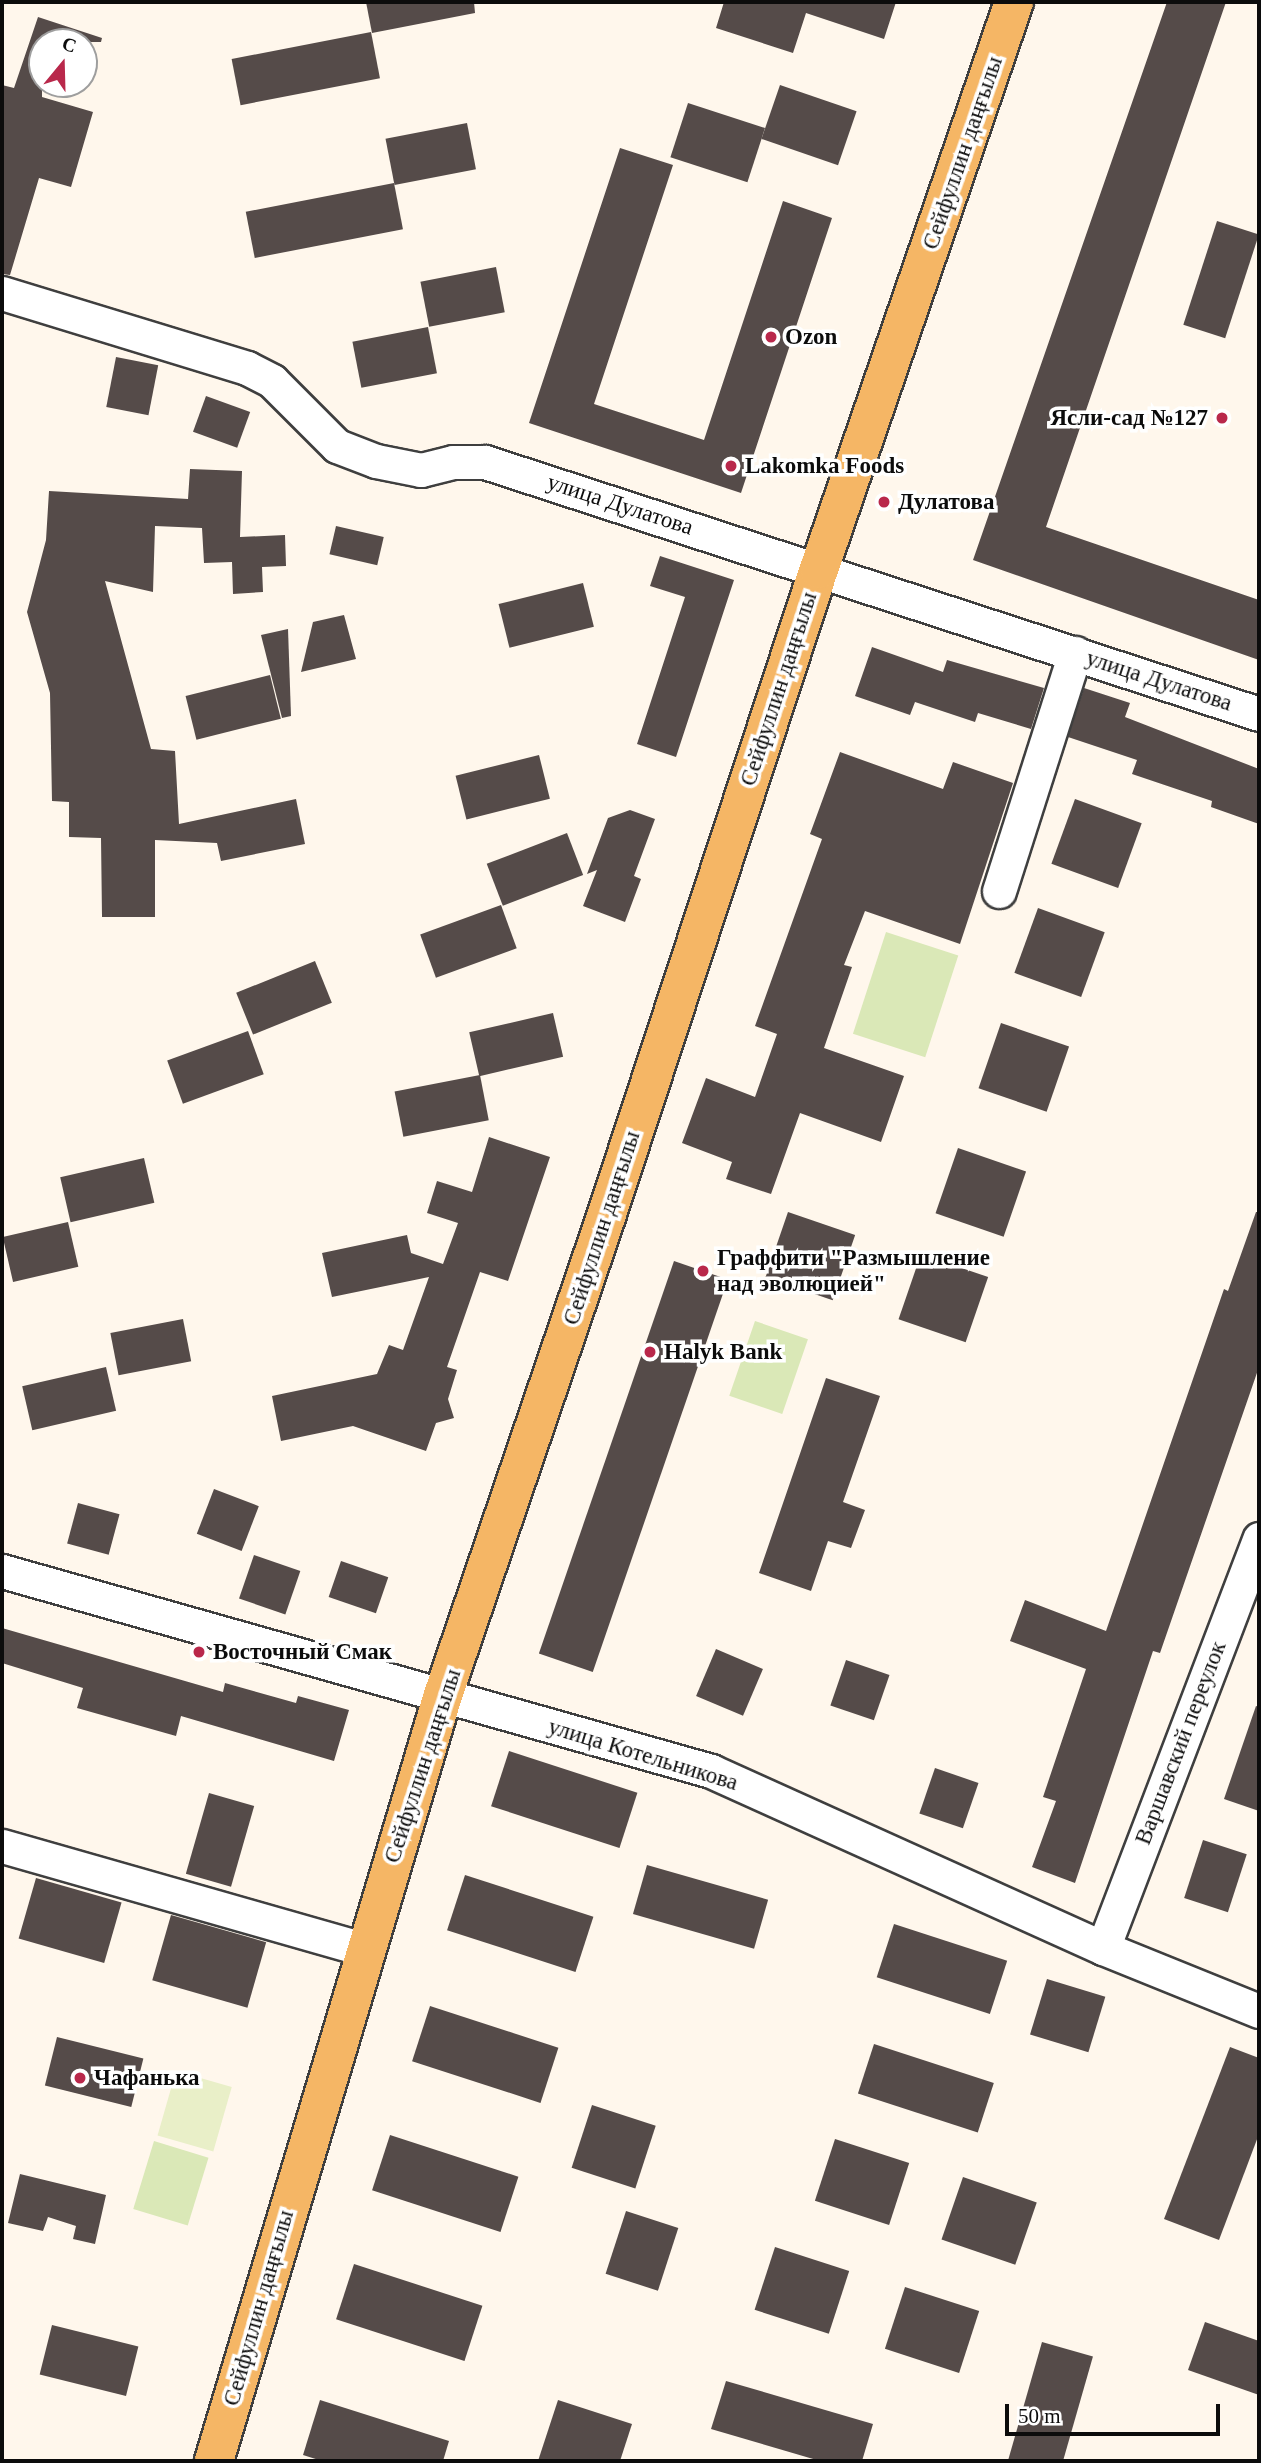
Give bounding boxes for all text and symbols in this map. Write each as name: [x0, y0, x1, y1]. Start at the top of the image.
north arrow: [28, 28, 98, 98]
text: С: [59, 32, 79, 57]
street label: Сейфуллин даңғылы: [917, 53, 1009, 253]
place label: Ozon: [785, 323, 837, 351]
marker: Ozon: [763, 329, 779, 345]
place label: Ясли-сад №127: [1050, 404, 1208, 432]
marker: Ясли-сад №127: [1214, 410, 1230, 426]
place label: Lakomka Foods: [745, 452, 904, 480]
marker: Lakomka Foods: [723, 458, 739, 474]
street label: улица Дулатова: [544, 468, 696, 542]
place label: Дулатова: [898, 488, 994, 516]
marker: Дулатова: [876, 494, 892, 510]
street label: Сейфуллин даңғылы: [735, 589, 823, 789]
street label: улица Дулатова: [1083, 644, 1235, 718]
street label: Сейфуллин даңғылы: [558, 1128, 646, 1328]
place label: Граффити "Размышление над эволюцией": [717, 1244, 990, 1298]
marker: Граффити "Размышление над эволюцией": [695, 1263, 711, 1279]
place label: Halyk Bank: [664, 1338, 782, 1366]
marker: Halyk Bank: [642, 1344, 658, 1360]
street label: Варшавский переулок: [1129, 1637, 1233, 1849]
place label: Восточный Смак: [213, 1638, 392, 1666]
marker: Восточный Смак: [191, 1644, 207, 1660]
street label: Сейфуллин даңғылы: [379, 1666, 467, 1866]
street label: улица Котельникова: [545, 1713, 741, 1797]
place label: Чафанька: [94, 2064, 200, 2092]
marker: Чафанька: [72, 2070, 88, 2086]
street label: Сейфуллин даңғылы: [218, 2207, 300, 2409]
scale bar: [1009, 2390, 1224, 2434]
text: 50 m: [1018, 2404, 1061, 2428]

